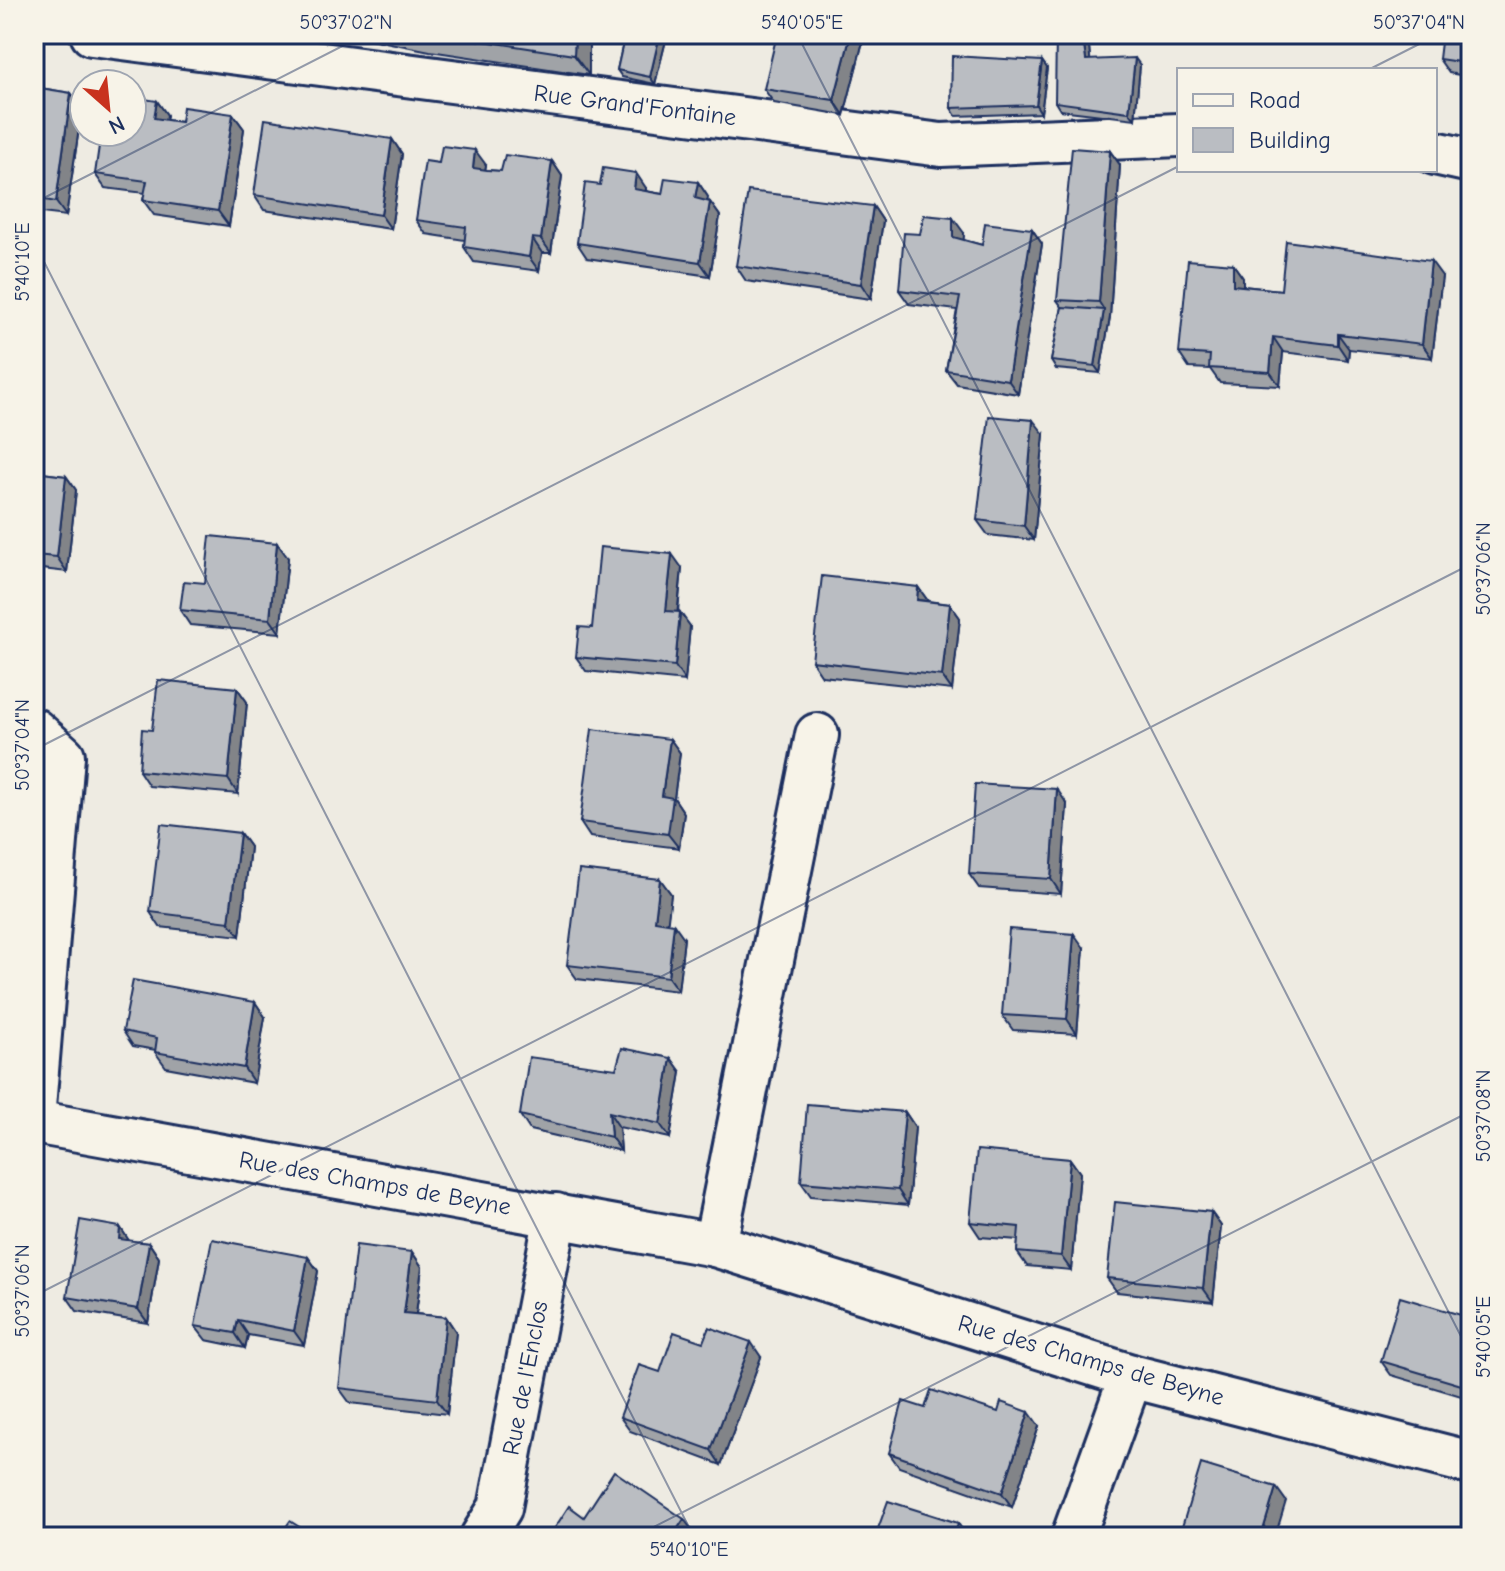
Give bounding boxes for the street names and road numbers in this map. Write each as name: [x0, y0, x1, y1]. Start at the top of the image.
street label: Rue Grand'Fontaine: [532, 79, 738, 131]
street label: Rue des Champs de Beyne: [237, 1145, 513, 1221]
street label: Rue de l'Enclos: [496, 1299, 554, 1457]
street label: Rue des Champs de Beyne: [955, 1309, 1227, 1411]

